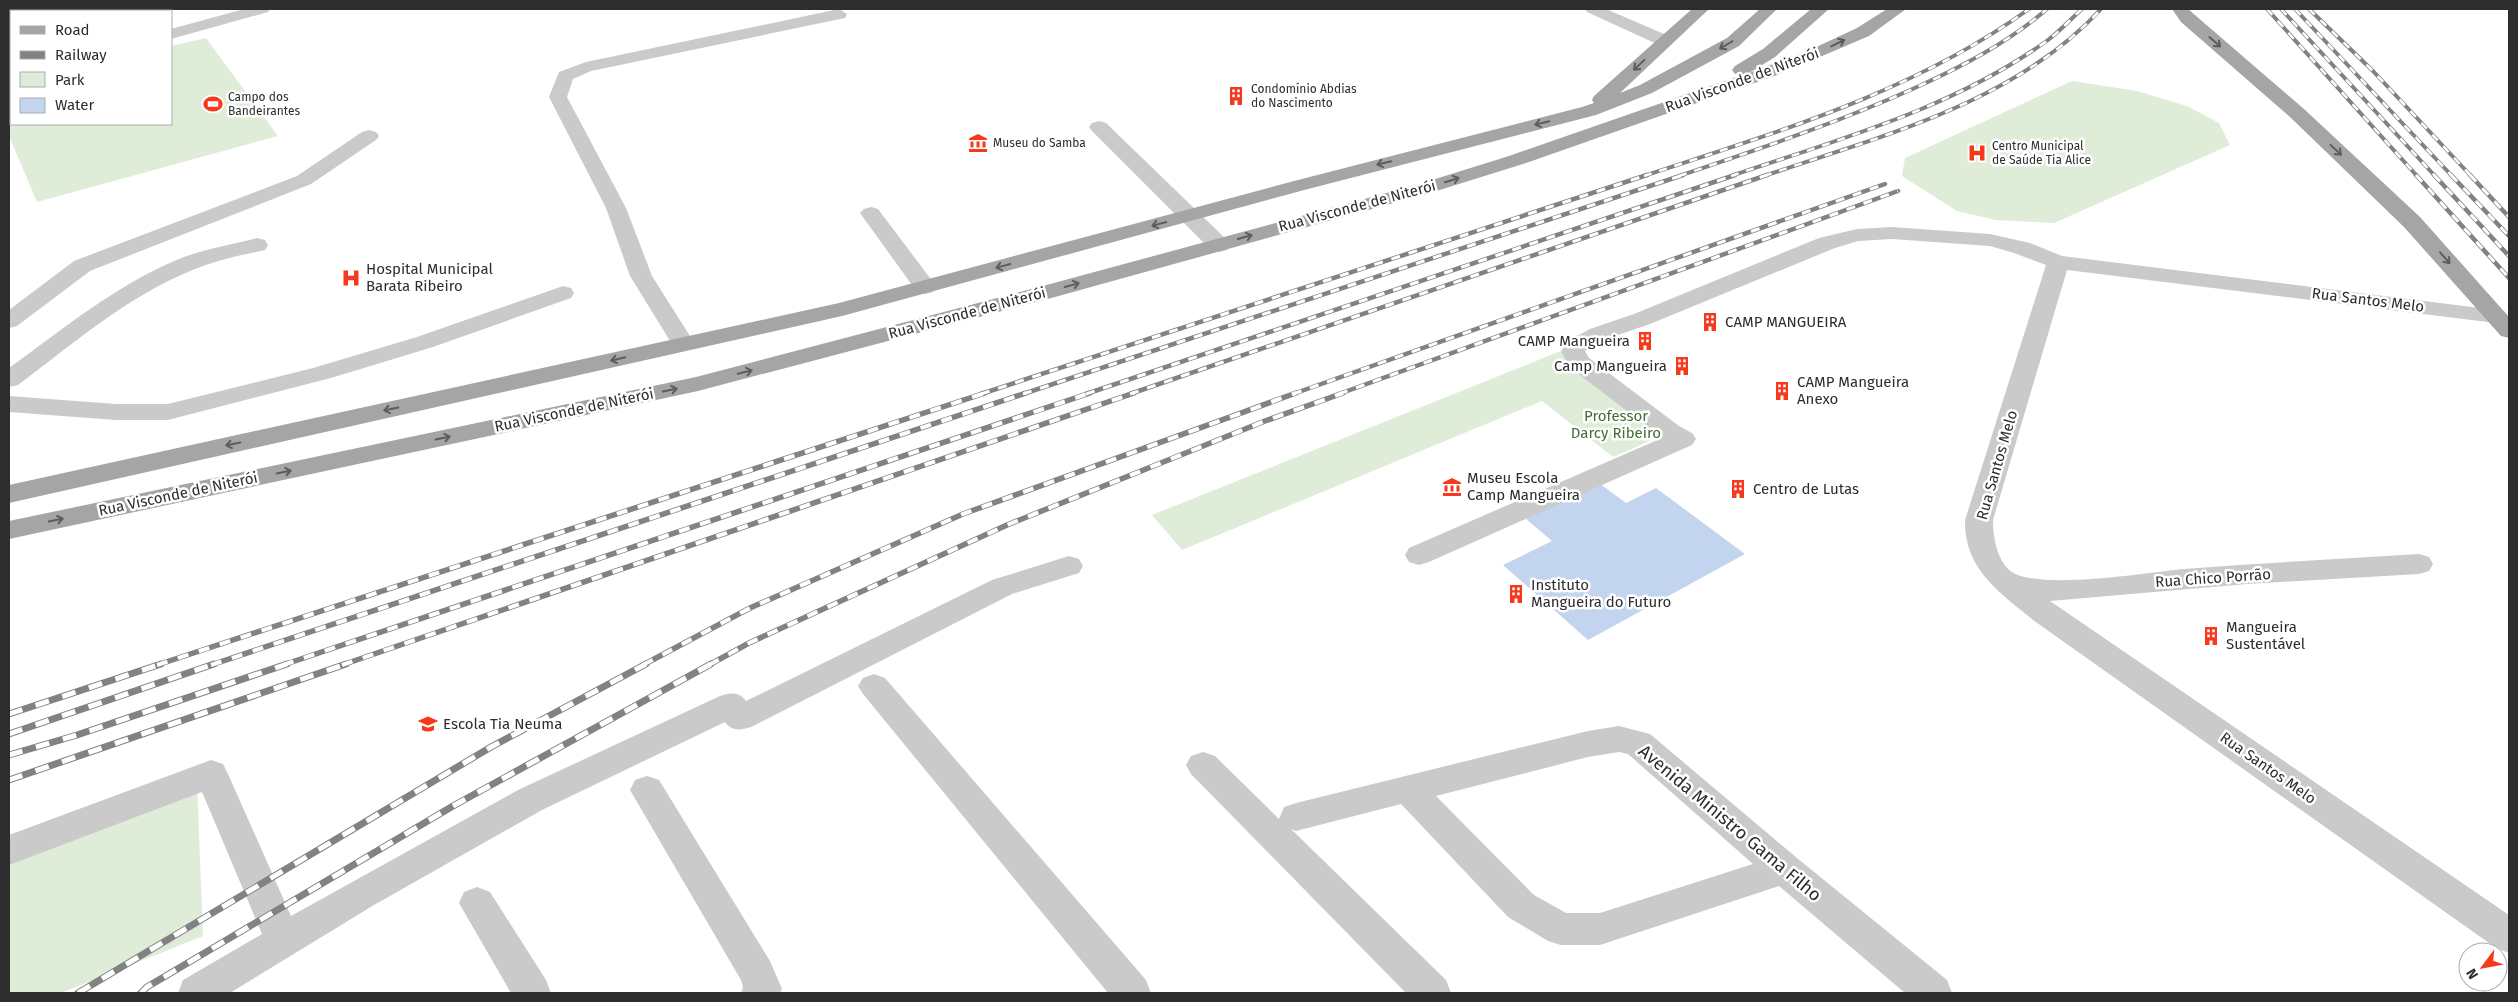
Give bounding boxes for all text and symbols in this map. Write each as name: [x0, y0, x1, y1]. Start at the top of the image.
legend: [10, 10, 172, 125]
text: Road: [55, 21, 90, 39]
one-way arrow: [2208, 37, 2221, 48]
one-way arrow: [1831, 38, 1846, 48]
one-way arrow: [1720, 41, 1734, 51]
street label: Rua Visconde de Niterói: [1663, 44, 1821, 116]
text: Railway: [55, 46, 107, 64]
one-way arrow: [1632, 59, 1645, 71]
text: Park: [55, 71, 85, 89]
place label: Condomínio Abdias do Nascimento: [1251, 82, 1357, 110]
building icon: Condomínio Abdias do Nascimento: [1225, 85, 1247, 107]
place label: Campo dos Bandeirantes: [228, 90, 300, 118]
sports icon: Campo dos Bandeirantes: [202, 93, 224, 115]
text: Water: [55, 96, 94, 114]
one-way arrow: [1534, 119, 1550, 128]
museum icon: Museu do Samba: [967, 132, 989, 154]
place label: Museu do Samba: [993, 136, 1086, 150]
place label: Centro Municipal de Saúde Tia Alice: [1992, 139, 2091, 167]
hospital icon: Centro Municipal de Saúde Tia Alice: [1966, 142, 1988, 164]
one-way arrow: [2330, 144, 2343, 156]
one-way arrow: [1377, 159, 1393, 169]
one-way arrow: [1444, 174, 1460, 184]
street label: Rua Visconde de Niterói: [1276, 176, 1438, 236]
one-way arrow: [1152, 219, 1168, 229]
one-way arrow: [1237, 232, 1253, 242]
one-way arrow: [2439, 252, 2450, 265]
place label: Hospital Municipal Barata Ribeiro: [366, 260, 493, 295]
one-way arrow: [995, 261, 1011, 271]
hospital icon: Hospital Municipal Barata Ribeiro: [340, 267, 362, 289]
one-way arrow: [1063, 280, 1079, 290]
street label: Rua Visconde de Niterói: [886, 283, 1048, 343]
street label: Rua Santos Melo: [2311, 284, 2425, 316]
building icon: CAMP MANGUEIRA: [1699, 311, 1721, 333]
place label: CAMP MANGUEIRA: [1725, 313, 1847, 331]
building icon: CAMP Mangueira: [1634, 330, 1656, 352]
place label: CAMP Mangueira: [1518, 332, 1630, 350]
one-way arrow: [611, 355, 627, 364]
building icon: Camp Mangueira: [1671, 355, 1693, 377]
place label: Camp Mangueira: [1554, 357, 1667, 375]
one-way arrow: [737, 367, 753, 376]
place label: CAMP Mangueira Anexo: [1797, 373, 1909, 408]
building icon: CAMP Mangueira Anexo: [1771, 380, 1793, 402]
street label: Rua Visconde de Niterói: [493, 384, 655, 436]
one-way arrow: [662, 385, 678, 394]
one-way arrow: [384, 405, 400, 414]
park label: Professor Darcy Ribeiro: [1571, 407, 1661, 442]
street label: Rua Santos Melo: [1973, 408, 2021, 522]
one-way arrow: [434, 433, 450, 442]
one-way arrow: [225, 440, 241, 449]
one-way arrow: [275, 467, 291, 476]
street label: Rua Visconde de Niterói: [97, 468, 259, 520]
place label: Museu Escola Camp Mangueira: [1467, 469, 1580, 504]
museum icon: Museu Escola Camp Mangueira: [1441, 476, 1463, 498]
building icon: Centro de Lutas: [1727, 478, 1749, 500]
place label: Centro de Lutas: [1753, 480, 1859, 498]
one-way arrow: [48, 515, 64, 524]
street label: Rua Chico Porrão: [2155, 565, 2271, 591]
place label: Instituto Mangueira do Futuro: [1531, 576, 1671, 611]
building icon: Instituto Mangueira do Futuro: [1505, 583, 1527, 605]
place label: Mangueira Sustentável: [2226, 618, 2306, 653]
building icon: Mangueira Sustentável: [2200, 625, 2222, 647]
school or university icon: Escola Tia Neuma: [417, 713, 439, 735]
place label: Escola Tia Neuma: [443, 715, 562, 733]
street label: Rua Santos Melo: [2217, 728, 2319, 808]
street label: Avenida Ministro Gama Filho: [1634, 740, 1826, 906]
north arrow: [2458, 942, 2508, 992]
text: N: [2463, 965, 2482, 982]

